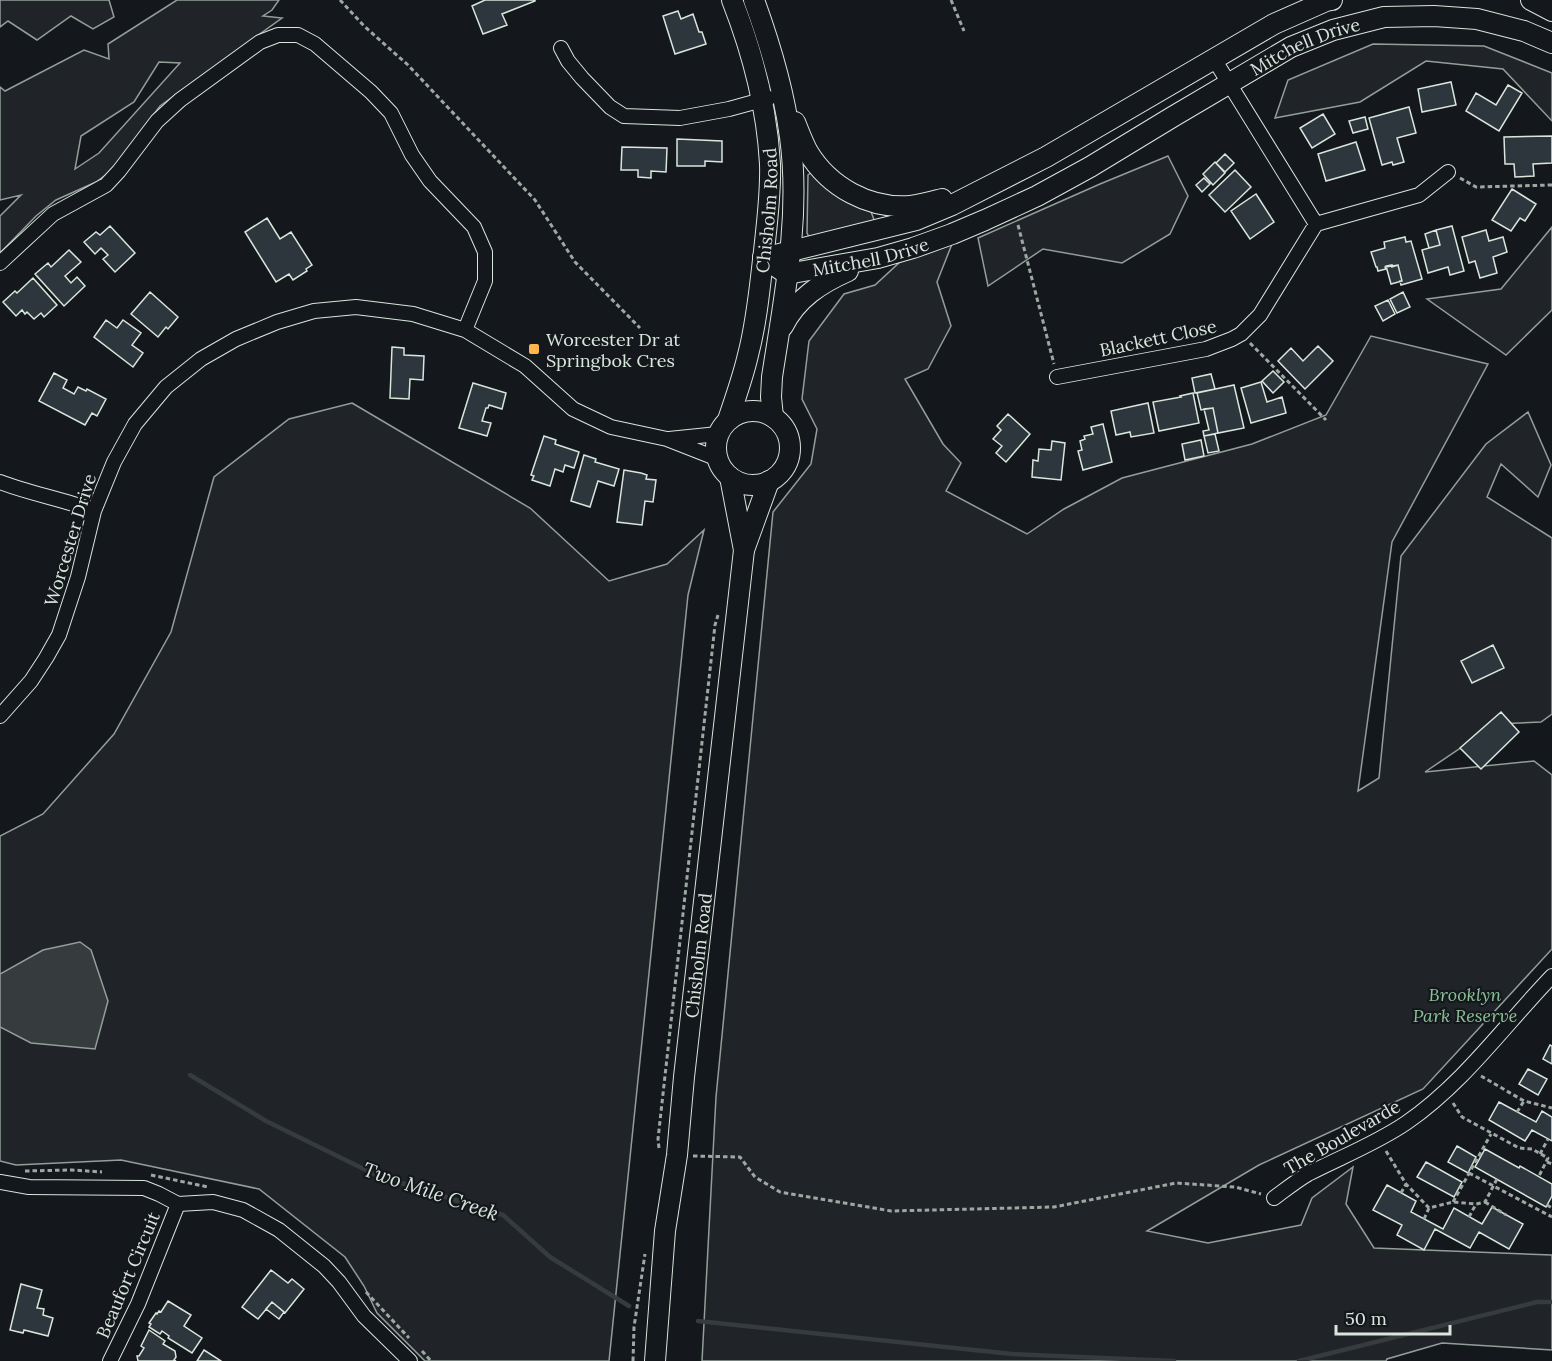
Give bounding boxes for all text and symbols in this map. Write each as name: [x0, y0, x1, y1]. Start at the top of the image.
street label: Mitchell Drive: [1246, 12, 1362, 80]
street label: Chisholm Road: [750, 147, 782, 274]
street label: Mitchell Drive: [810, 232, 932, 281]
street label: Blackett Close: [1097, 314, 1219, 362]
place label: Worcester Dr at Springbok Cres: [546, 328, 680, 372]
marker: Worcester Dr at Springbok Cres: [527, 342, 541, 356]
street label: Worcester Drive: [39, 471, 101, 609]
street label: Chisholm Road: [679, 891, 716, 1019]
park label: Brooklyn Park Reserve: [1413, 983, 1517, 1027]
street label: The Boulevarde: [1280, 1094, 1404, 1180]
water label: Two Mile Creek: [360, 1156, 502, 1226]
street label: Beaufort Circuit: [91, 1208, 165, 1342]
scale bar: [1336, 1298, 1450, 1336]
text: 50 m: [1345, 1307, 1387, 1330]

